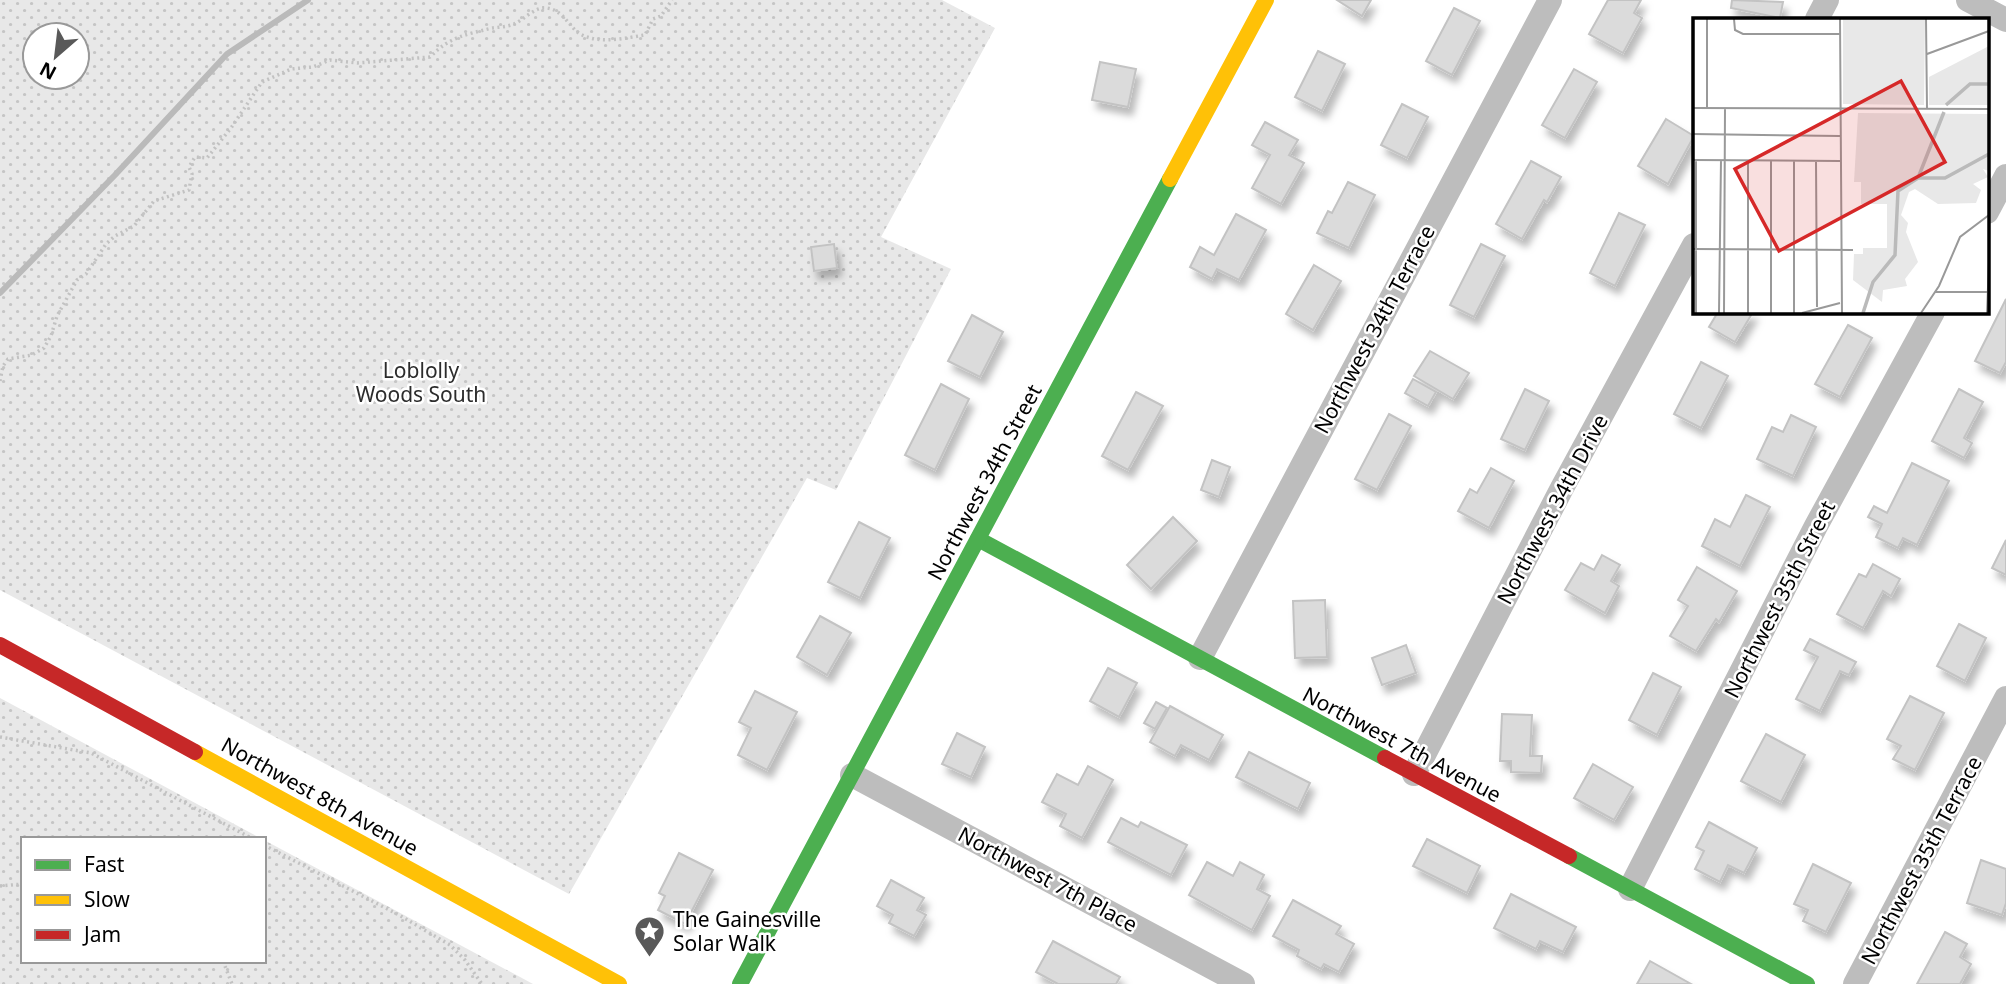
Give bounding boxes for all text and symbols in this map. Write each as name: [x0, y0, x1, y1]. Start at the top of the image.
inset map: [1693, 18, 1988, 313]
north arrow: [21, 21, 91, 91]
text: N: [35, 56, 61, 86]
street label: Northwest 34th Terrace: [1307, 220, 1441, 438]
park label: Loblolly Woods South: [356, 356, 486, 408]
street label: Northwest 34th Street: [920, 379, 1048, 585]
street label: Northwest 34th Drive: [1490, 409, 1614, 609]
street label: Northwest 35th Street: [1717, 495, 1841, 702]
street label: Northwest 7th Avenue: [1298, 680, 1506, 808]
street label: Northwest 8th Avenue: [217, 730, 423, 862]
street label: Northwest 35th Terrace: [1854, 751, 1988, 969]
street label: Northwest 7th Place: [953, 820, 1143, 938]
legend: [21, 837, 266, 963]
text: Fast: [84, 850, 125, 878]
text: Slow: [84, 885, 130, 913]
place label: The Gainesville Solar Walk: [673, 905, 821, 957]
place icon: The Gainesville Solar Walk: [633, 914, 667, 958]
text: Jam: [82, 920, 121, 948]

